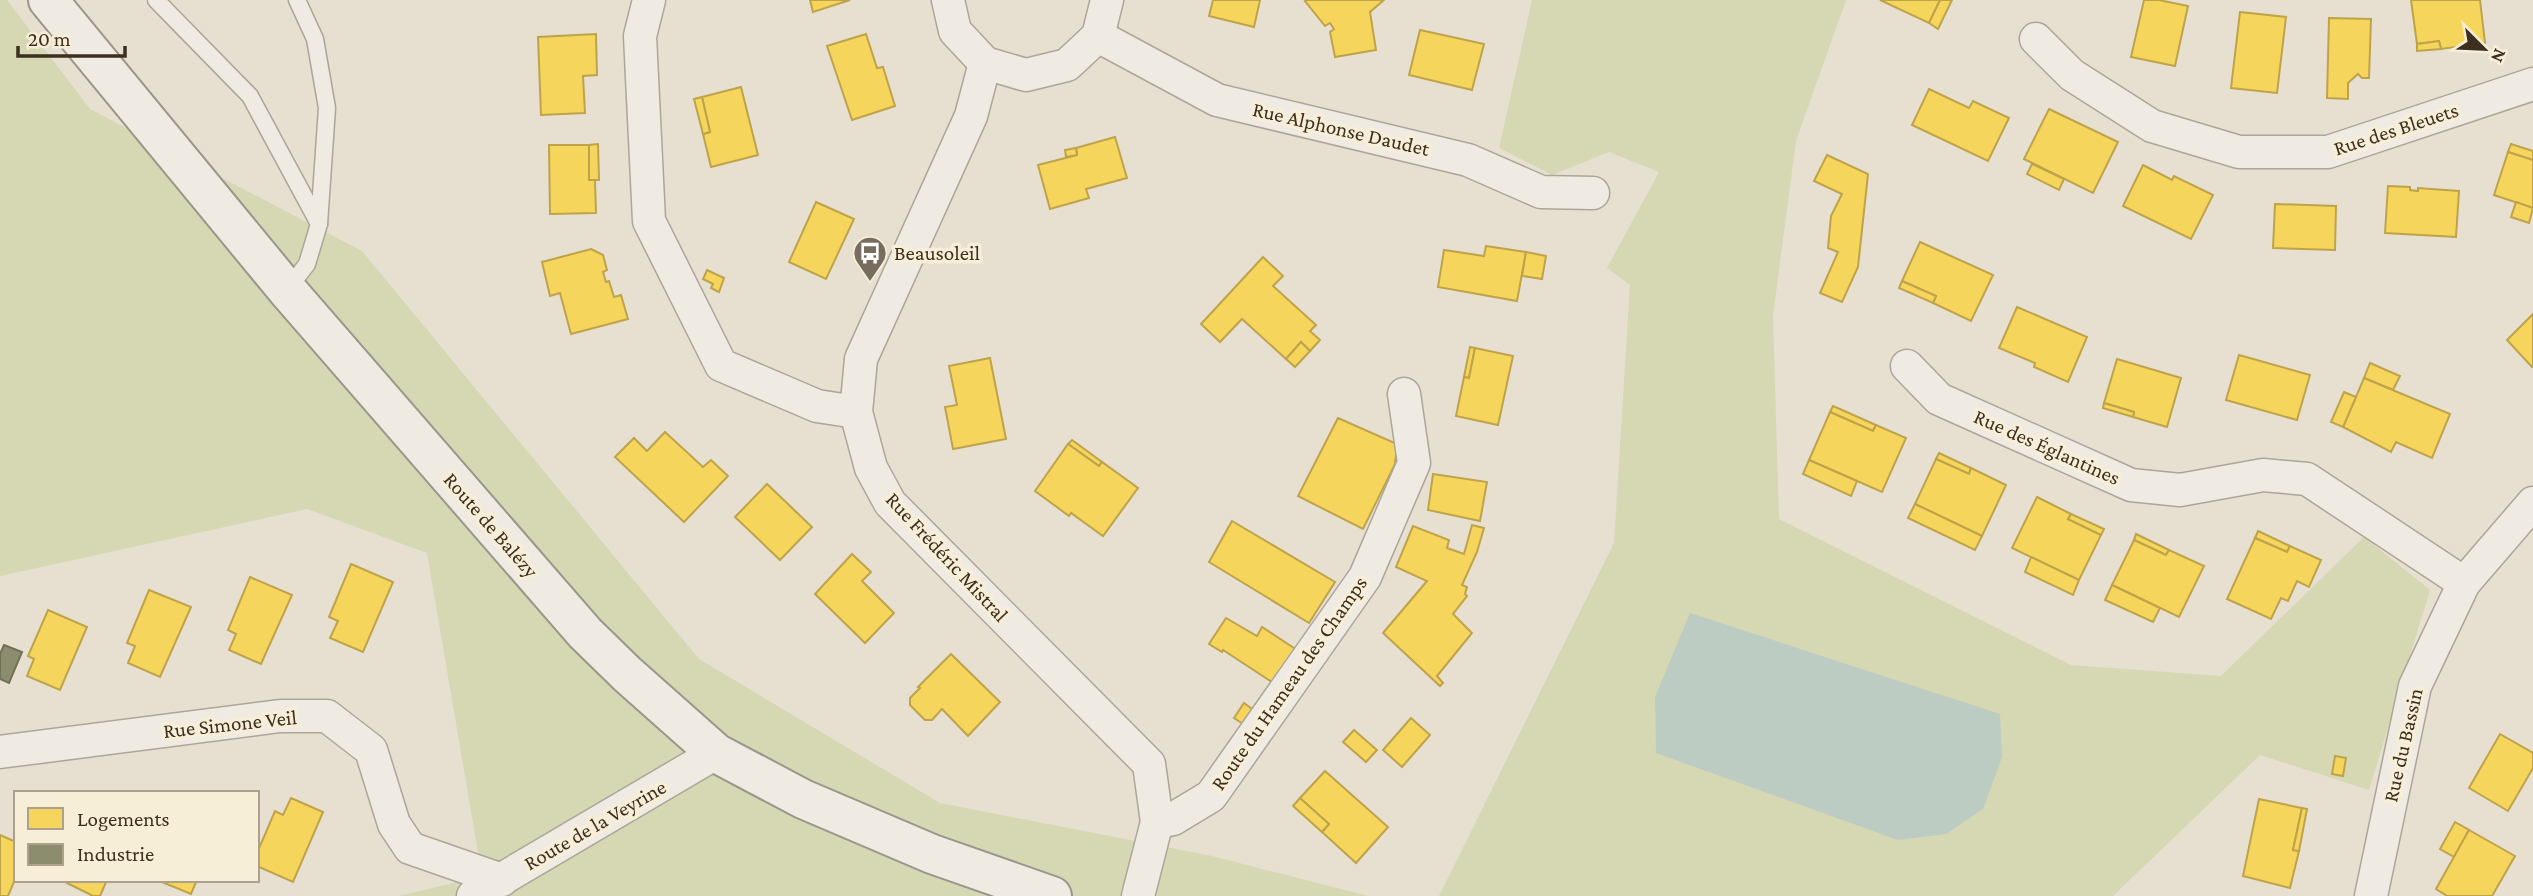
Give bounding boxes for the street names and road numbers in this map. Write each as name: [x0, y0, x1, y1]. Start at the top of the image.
street label: Rue Alphonse Daudet: [1250, 97, 1433, 161]
street label: Rue des Bleuets: [2331, 98, 2461, 160]
street label: Rue des Églantines: [1970, 404, 2124, 490]
street label: Route de Balézy: [439, 467, 543, 583]
street label: Rue Frédéric Mistral: [881, 487, 1013, 627]
street label: Route du Hameau des Champs: [1206, 571, 1372, 795]
street label: Rue du Bassin: [2378, 686, 2428, 804]
street label: Rue Simone Veil: [162, 705, 298, 743]
street label: Route de la Veyrine: [520, 775, 670, 875]

